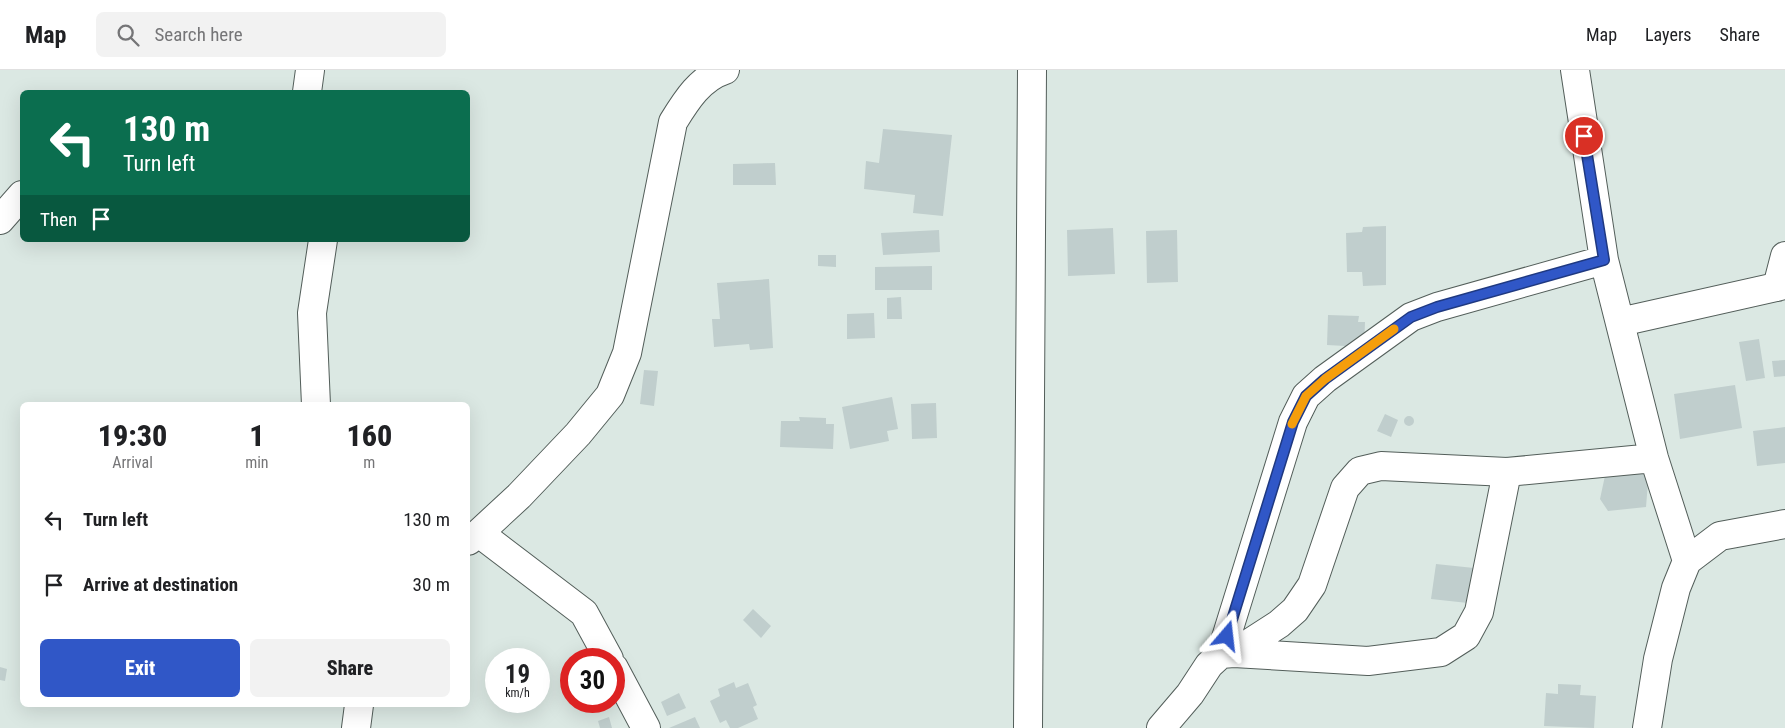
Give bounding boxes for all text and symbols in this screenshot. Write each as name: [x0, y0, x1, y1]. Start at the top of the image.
search box: [96, 12, 446, 57]
text: Map: [25, 21, 66, 49]
icon: search: [114, 21, 142, 49]
text: Search here: [154, 23, 243, 46]
text: Map: [1586, 24, 1617, 45]
text: Layers: [1645, 24, 1692, 45]
text: Share: [1720, 24, 1760, 45]
text: 130 m: [123, 109, 210, 150]
icon: left: [40, 110, 105, 175]
pin: [1563, 115, 1605, 157]
icon: arrive: [1570, 122, 1598, 150]
text: Turn left: [123, 151, 195, 176]
icon: arrive: [87, 205, 115, 233]
text: Then: [40, 208, 77, 231]
text: 19:30: [98, 418, 167, 453]
text: 1: [249, 418, 264, 453]
text: 160: [346, 418, 392, 453]
text: Arrival: [112, 453, 153, 472]
text: min: [245, 453, 269, 472]
text: m: [363, 453, 375, 472]
icon: left: [40, 506, 68, 534]
text: Turn left: [83, 508, 148, 531]
text: 130 m: [403, 508, 450, 531]
icon: arrive: [40, 571, 68, 599]
text: Arrive at destination: [83, 573, 238, 596]
text: 30 m: [413, 573, 450, 596]
position arrow: [1200, 609, 1252, 661]
button: Exit: [40, 639, 240, 697]
button: Share: [250, 639, 450, 697]
speed limit sign: 30: [560, 648, 625, 713]
text: 19: [505, 660, 530, 689]
text: km/h: [505, 686, 530, 700]

